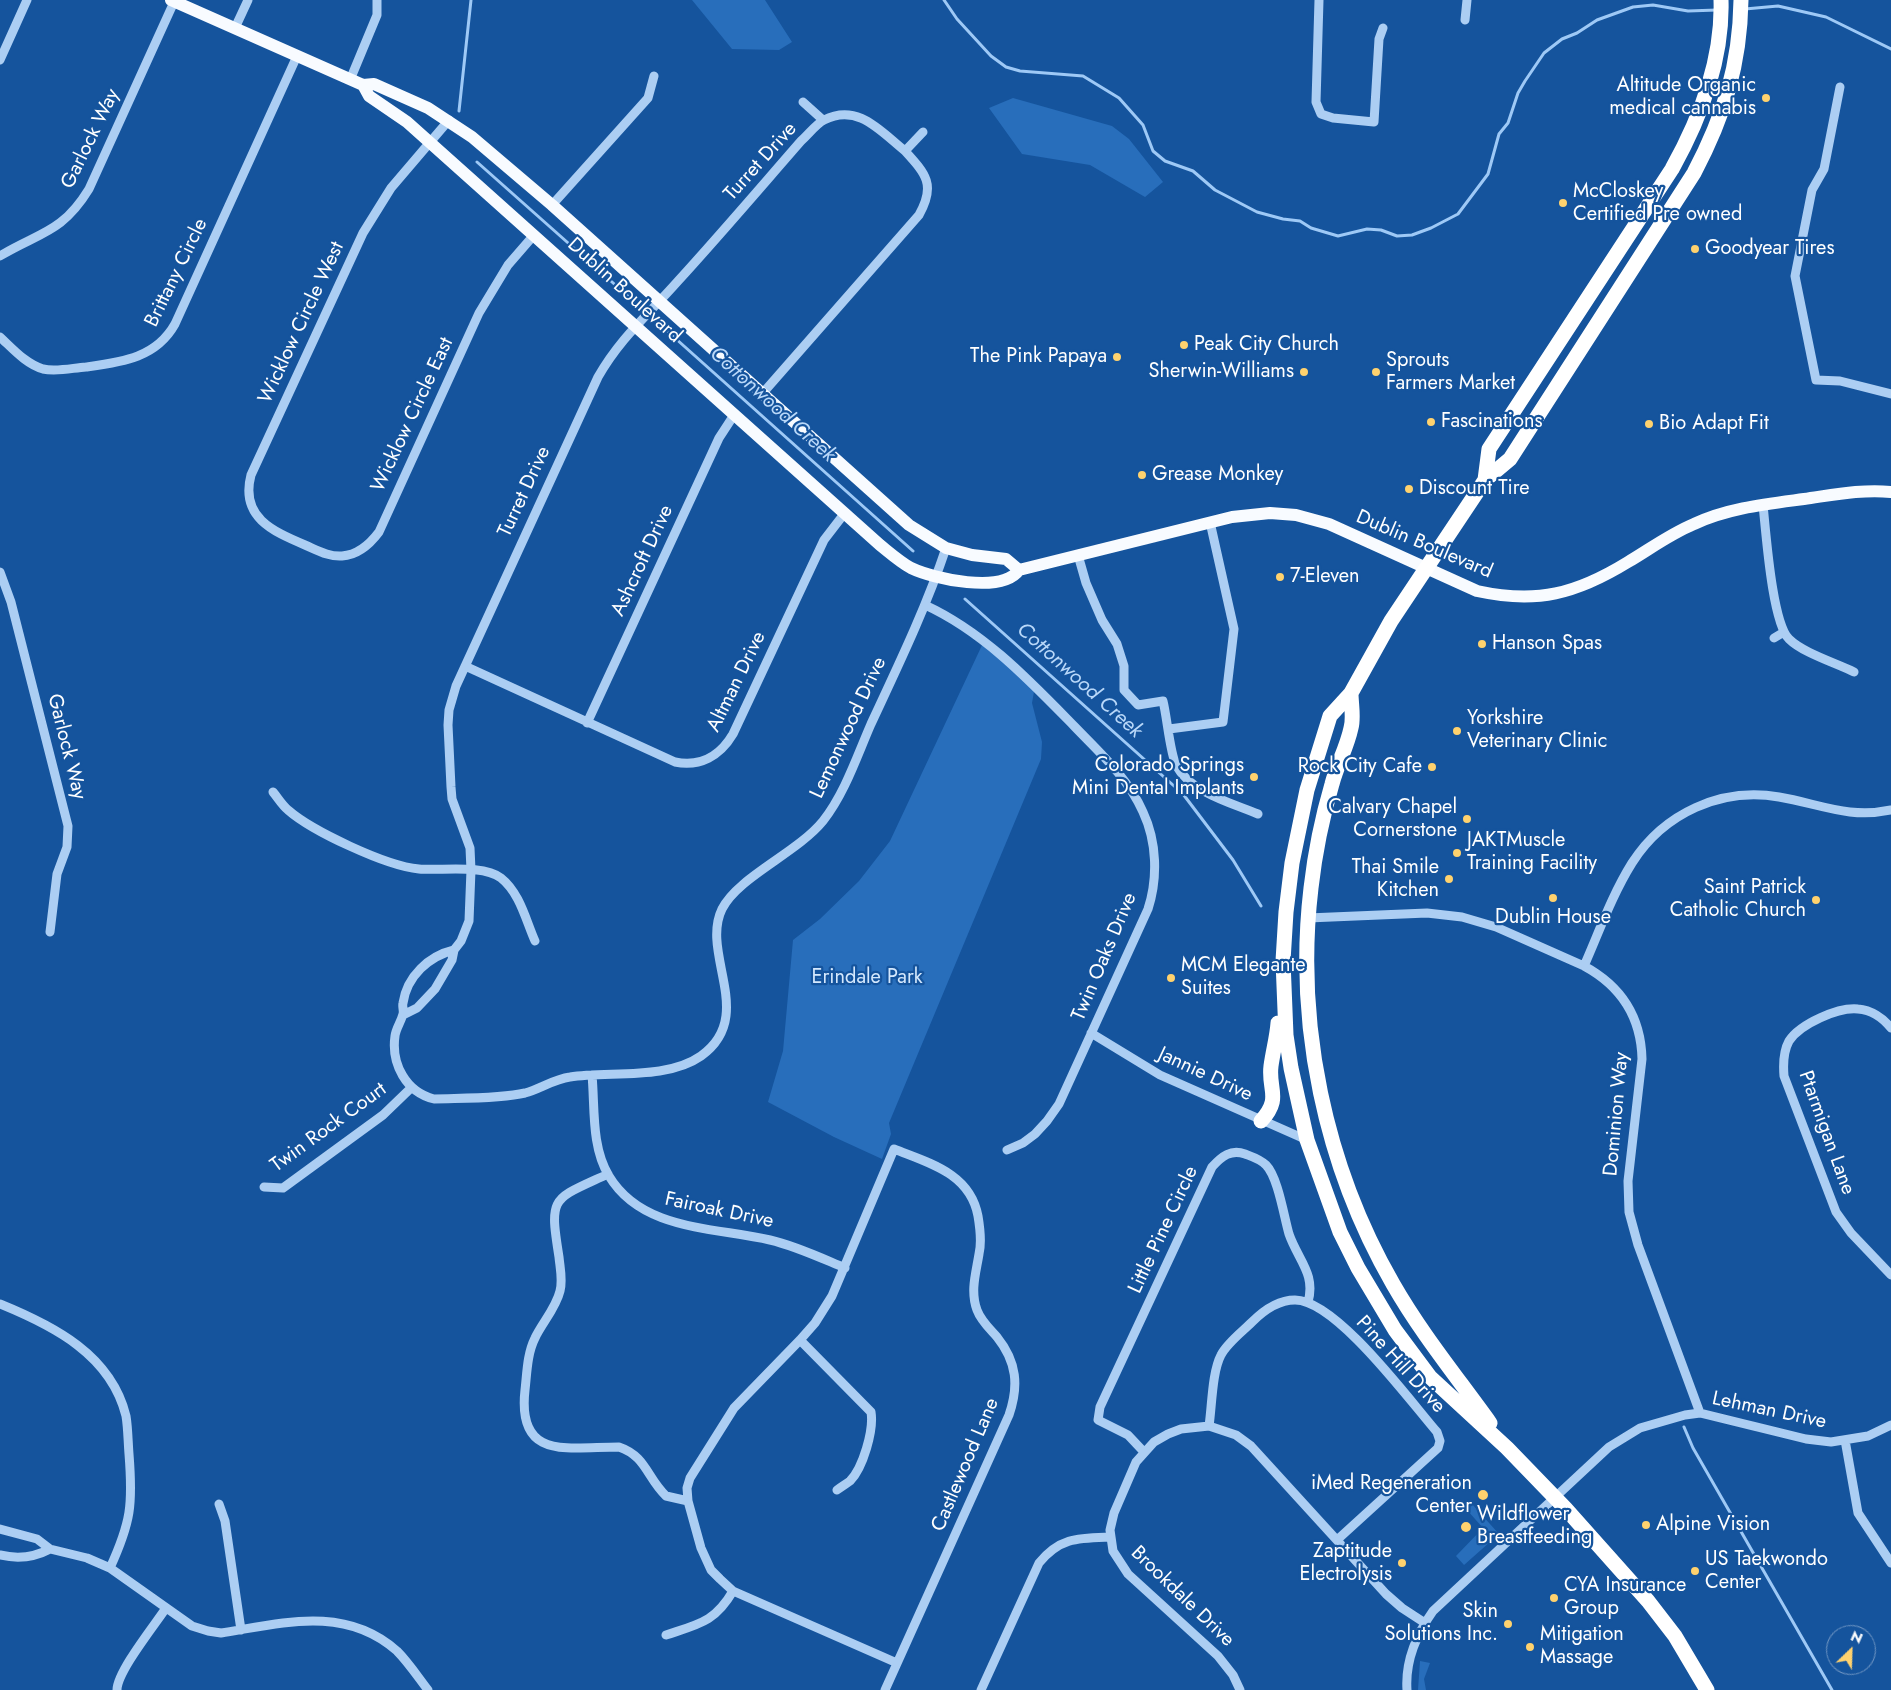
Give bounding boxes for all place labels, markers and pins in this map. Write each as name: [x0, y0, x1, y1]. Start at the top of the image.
place label: Altitude Organic medical cannabis: [1609, 74, 1756, 121]
marker: Altitude Organic medical cannabis: [1760, 92, 1772, 104]
place label: McCloskey Certified Pre owned: [1573, 180, 1742, 227]
marker: McCloskey Certified Pre owned: [1557, 197, 1569, 209]
place label: Goodyear Tires: [1705, 237, 1834, 261]
marker: Goodyear Tires: [1689, 243, 1701, 255]
place label: Peak City Church: [1194, 333, 1339, 357]
marker: Peak City Church: [1178, 339, 1190, 351]
place label: The Pink Papaya: [970, 345, 1107, 369]
place label: Sprouts Farmers Market: [1386, 349, 1515, 396]
marker: The Pink Papaya: [1111, 351, 1123, 363]
place label: Sherwin-Williams: [1149, 360, 1294, 384]
marker: Sherwin-Williams: [1298, 366, 1310, 378]
marker: Sprouts Farmers Market: [1370, 366, 1382, 378]
place label: Fascinations: [1441, 410, 1542, 434]
place label: Bio Adapt Fit: [1659, 412, 1769, 436]
marker: Fascinations: [1425, 416, 1437, 428]
marker: Bio Adapt Fit: [1643, 418, 1655, 430]
place label: Grease Monkey: [1152, 463, 1283, 487]
marker: Grease Monkey: [1136, 469, 1148, 481]
place label: Discount Tire: [1419, 477, 1529, 501]
marker: Discount Tire: [1403, 483, 1415, 495]
place label: 7-Eleven: [1290, 565, 1360, 589]
marker: 7-Eleven: [1274, 571, 1286, 583]
place label: Hanson Spas: [1492, 632, 1602, 656]
marker: Hanson Spas: [1476, 638, 1488, 650]
place label: Yorkshire Veterinary Clinic: [1467, 707, 1607, 754]
marker: Yorkshire Veterinary Clinic: [1451, 725, 1463, 737]
place label: Colorado Springs Mini Dental Implants: [1072, 754, 1244, 801]
place label: Rock City Cafe: [1298, 755, 1422, 779]
marker: Rock City Cafe: [1426, 761, 1438, 773]
marker: Colorado Springs Mini Dental Implants: [1248, 771, 1260, 783]
place label: Calvary Chapel Cornerstone: [1328, 796, 1457, 843]
marker: Calvary Chapel Cornerstone: [1461, 813, 1473, 825]
place label: JAKTMuscle Training Facility: [1467, 829, 1597, 876]
marker: JAKTMuscle Training Facility: [1451, 847, 1463, 859]
place label: Thai Smile Kitchen: [1352, 856, 1439, 903]
marker: Thai Smile Kitchen: [1443, 873, 1455, 885]
place label: Saint Patrick Catholic Church: [1670, 876, 1806, 923]
marker: Dublin House: [1547, 892, 1559, 904]
marker: Saint Patrick Catholic Church: [1810, 894, 1822, 906]
place label: Dublin House: [1495, 906, 1611, 930]
place label: MCM Elegante Suites: [1181, 954, 1306, 1001]
marker: MCM Elegante Suites: [1165, 972, 1177, 984]
place label: iMed Regeneration Center: [1311, 1472, 1472, 1519]
marker: iMed Regeneration Center: [1476, 1488, 1490, 1502]
place label: Wildflower Breastfeeding: [1477, 1503, 1592, 1550]
place label: Alpine Vision: [1656, 1513, 1770, 1537]
marker: Alpine Vision: [1640, 1519, 1652, 1531]
marker: Wildflower Breastfeeding: [1459, 1520, 1473, 1534]
place label: Zaptitude Electrolysis: [1300, 1540, 1392, 1587]
place label: US Taekwondo Center: [1705, 1548, 1828, 1595]
marker: Zaptitude Electrolysis: [1396, 1557, 1408, 1569]
marker: US Taekwondo Center: [1689, 1565, 1701, 1577]
place label: CYA Insurance Group: [1564, 1574, 1686, 1621]
marker: CYA Insurance Group: [1548, 1592, 1560, 1604]
place label: Skin Solutions Inc.: [1385, 1600, 1498, 1647]
marker: Skin Solutions Inc.: [1502, 1618, 1514, 1630]
place label: Mitigation Massage: [1540, 1623, 1624, 1670]
marker: Mitigation Massage: [1524, 1641, 1536, 1653]

